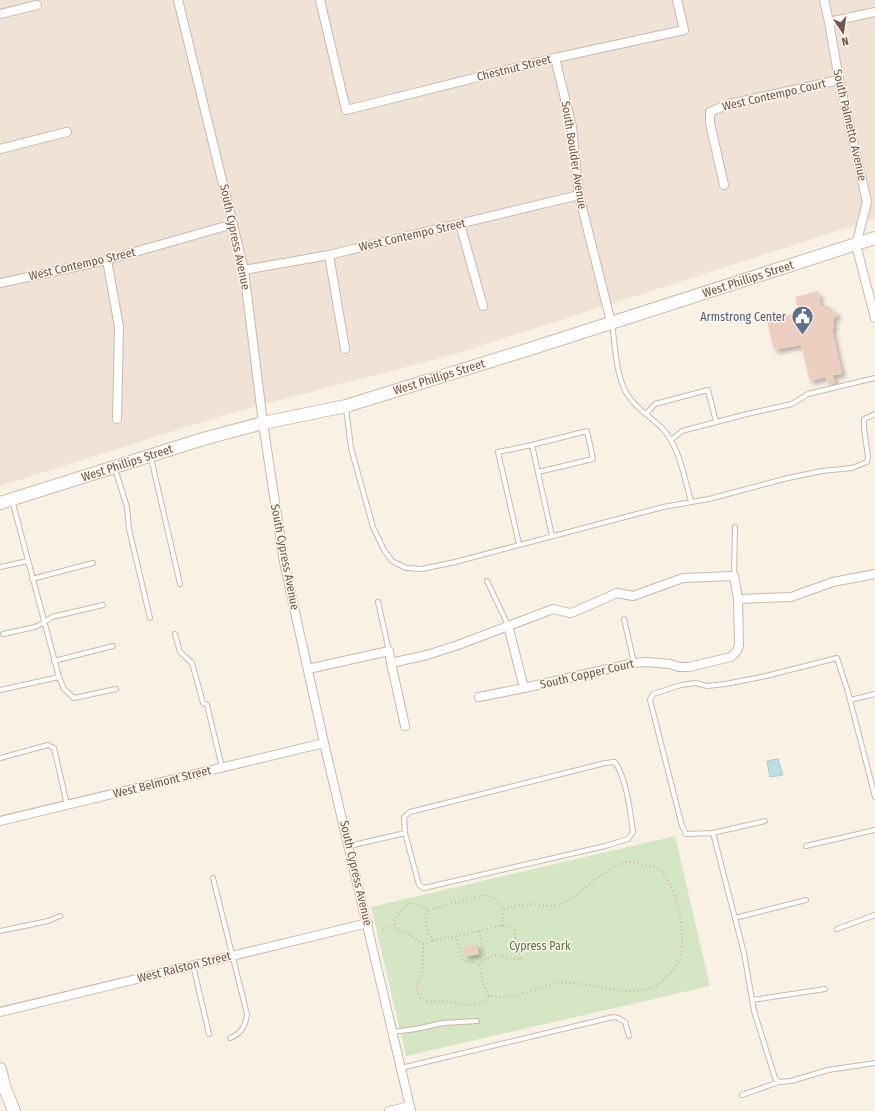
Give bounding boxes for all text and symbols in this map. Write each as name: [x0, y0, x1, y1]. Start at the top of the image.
north arrow: [823, 12, 863, 52]
text: N: [840, 34, 850, 48]
street label: Chestnut Street: [475, 52, 553, 84]
street label: South Palmetto Avenue: [830, 68, 870, 182]
street label: West Contempo Court: [721, 76, 827, 114]
street label: South Boulder Avenue: [559, 100, 589, 210]
street label: South Cypress Avenue: [217, 183, 253, 291]
street label: West Contempo Street: [357, 216, 467, 254]
street label: West Contempo Street: [27, 245, 137, 283]
street label: West Phillips Street: [701, 258, 796, 300]
public building icon: Armstrong Center: [789, 304, 815, 337]
place label: Armstrong Center: [700, 310, 787, 324]
street label: West Phillips Street: [391, 356, 487, 398]
street label: West Phillips Street: [80, 442, 175, 484]
street label: South Cypress Avenue: [268, 503, 302, 611]
street label: South Copper Court: [539, 656, 635, 692]
street label: West Belmont Street: [112, 763, 212, 801]
street label: South Cypress Avenue: [337, 819, 375, 927]
park label: Cypress Park: [509, 939, 571, 953]
street label: West Ralston Street: [136, 949, 232, 985]

